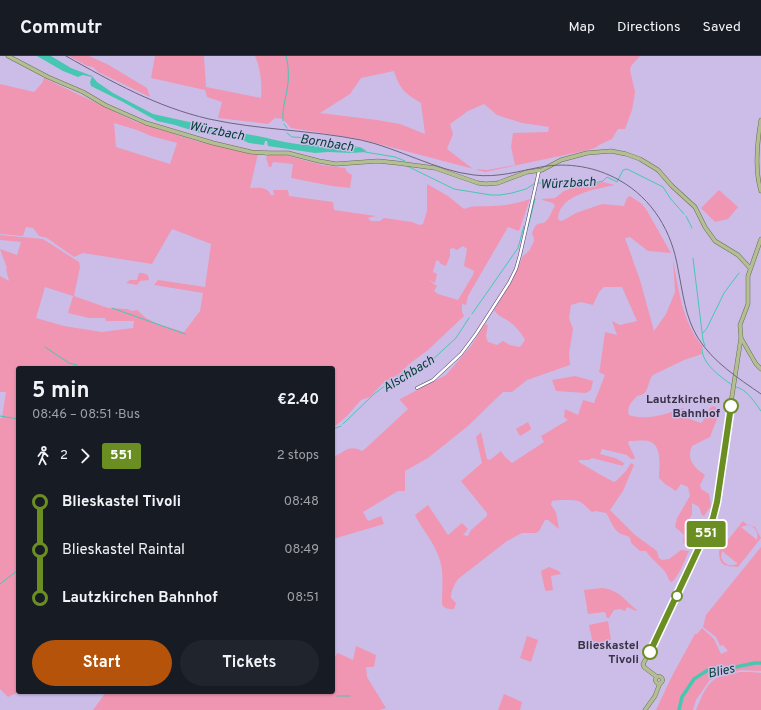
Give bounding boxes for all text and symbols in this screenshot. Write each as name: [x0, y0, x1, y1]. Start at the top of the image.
text: Commutr: [20, 16, 102, 40]
text: Map: [569, 19, 595, 36]
text: Directions: [617, 19, 681, 36]
text: Saved: [703, 19, 741, 36]
water label: Würzbach: [188, 119, 245, 145]
water label: Bornbach: [299, 132, 355, 156]
water label: Würzbach: [540, 175, 596, 193]
water label: Alschbach: [380, 353, 438, 397]
text: 5 min: [32, 378, 89, 405]
text: €2.40: [277, 391, 319, 410]
place label: Lautzkirchen Bahnhof: [646, 392, 721, 422]
marker: Lautzkirchen Bahnhof: [723, 398, 739, 414]
text: 08:46 – 08:51 · Bus: [32, 407, 140, 423]
icon: walk: [32, 445, 54, 467]
icon: forward: [74, 445, 96, 467]
text: 551: [110, 447, 133, 464]
text: 2: [60, 448, 68, 464]
text: 2 stops: [277, 448, 319, 464]
text: Blieskastel Tivoli: [62, 493, 181, 512]
text: 08:48: [284, 494, 319, 510]
line badge: 551: [683, 521, 729, 547]
text: 551: [695, 525, 717, 542]
text: Blieskastel Raintal: [62, 541, 185, 560]
text: 08:49: [284, 542, 319, 558]
text: Lautzkirchen Bahnhof: [62, 589, 218, 608]
text: 08:51: [287, 590, 319, 606]
unlabelled marker: [671, 590, 683, 602]
place label: Blieskastel Tivoli: [578, 638, 639, 668]
button: Start: [32, 640, 172, 686]
button: Tickets: [180, 640, 319, 686]
marker: Blieskastel Tivoli: [642, 644, 658, 660]
water label: Blies: [707, 661, 736, 683]

